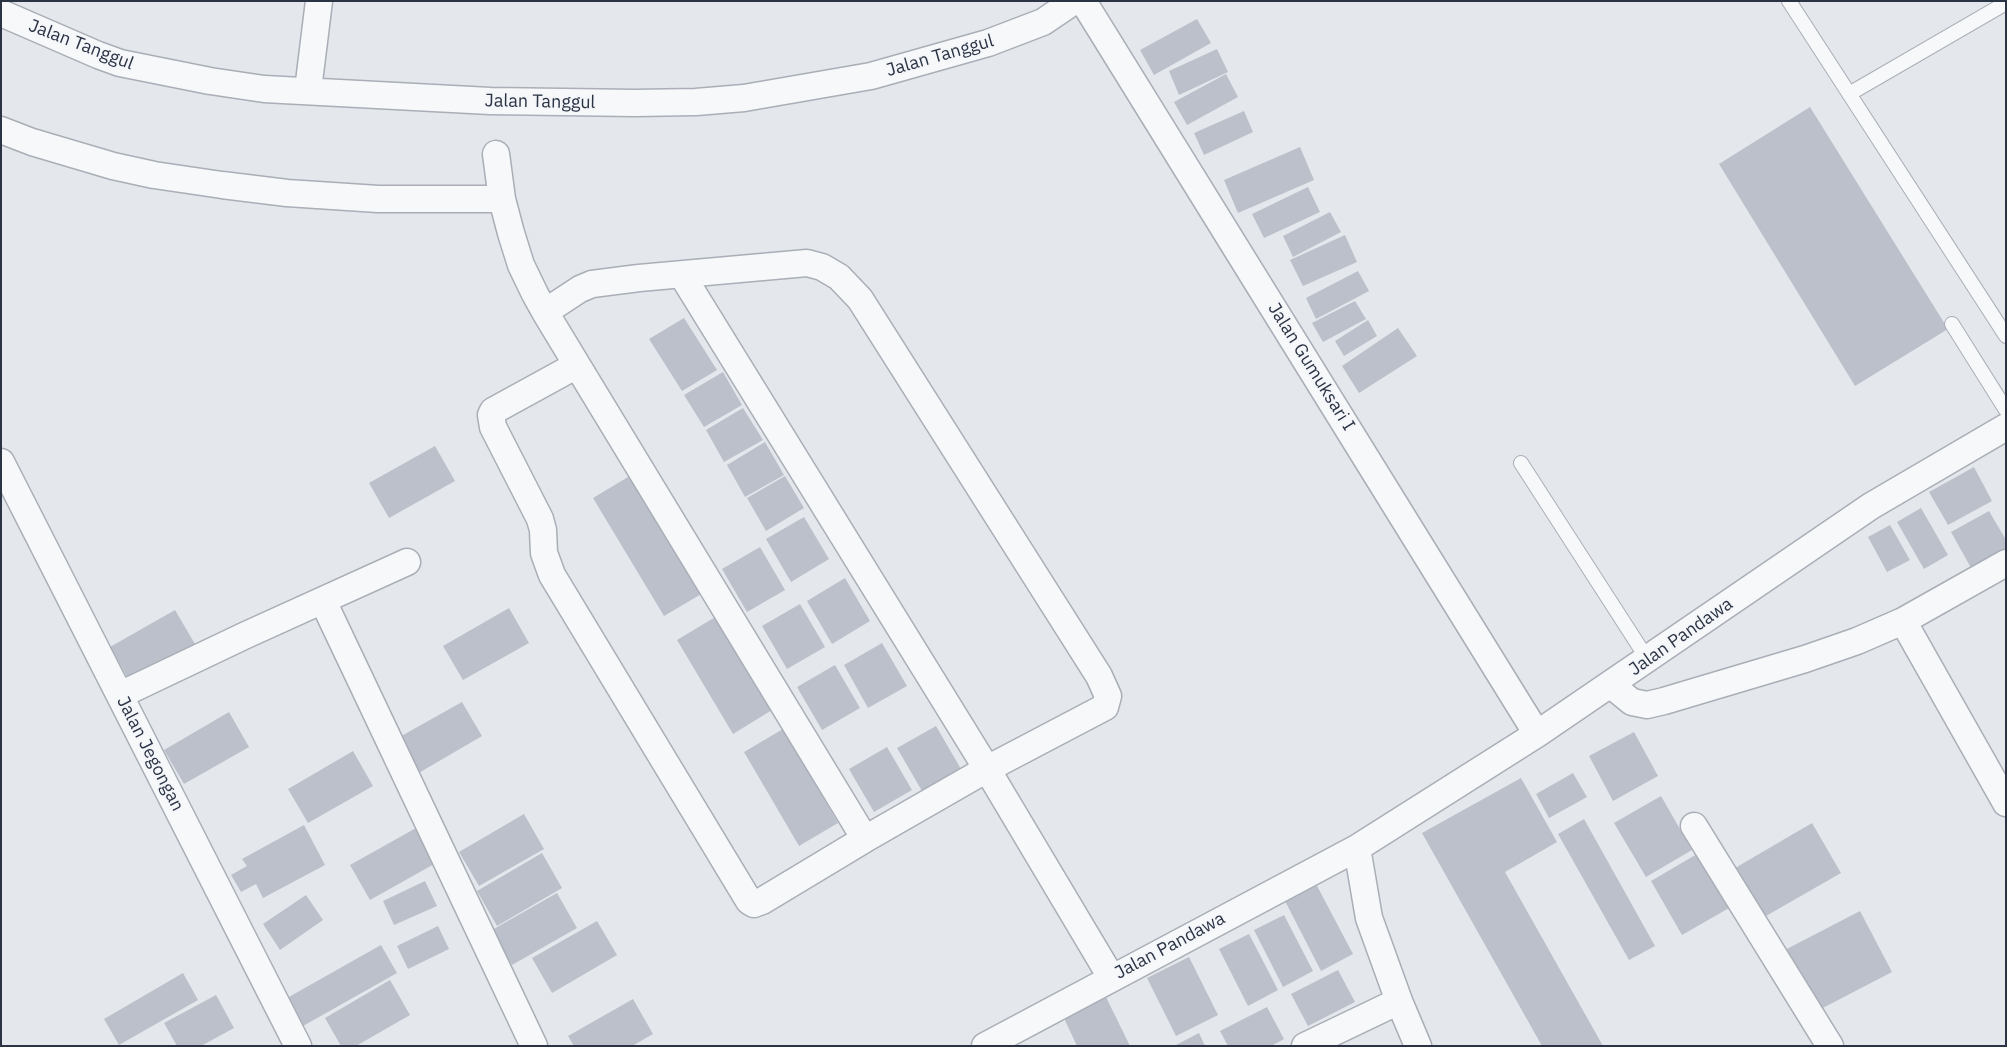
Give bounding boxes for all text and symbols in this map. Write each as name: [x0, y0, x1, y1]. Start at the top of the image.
street label: Jalan Tanggul: [25, 15, 137, 75]
street label: Jalan Tanggul: [884, 30, 996, 82]
street label: Jalan Tanggul: [484, 90, 596, 114]
street label: Jalan Gumuksari I: [1263, 299, 1359, 435]
street label: Jalan Pandawa: [1625, 593, 1737, 681]
street label: Jalan Jegongan: [112, 693, 188, 815]
street label: Jalan Pandawa: [1111, 908, 1229, 984]

